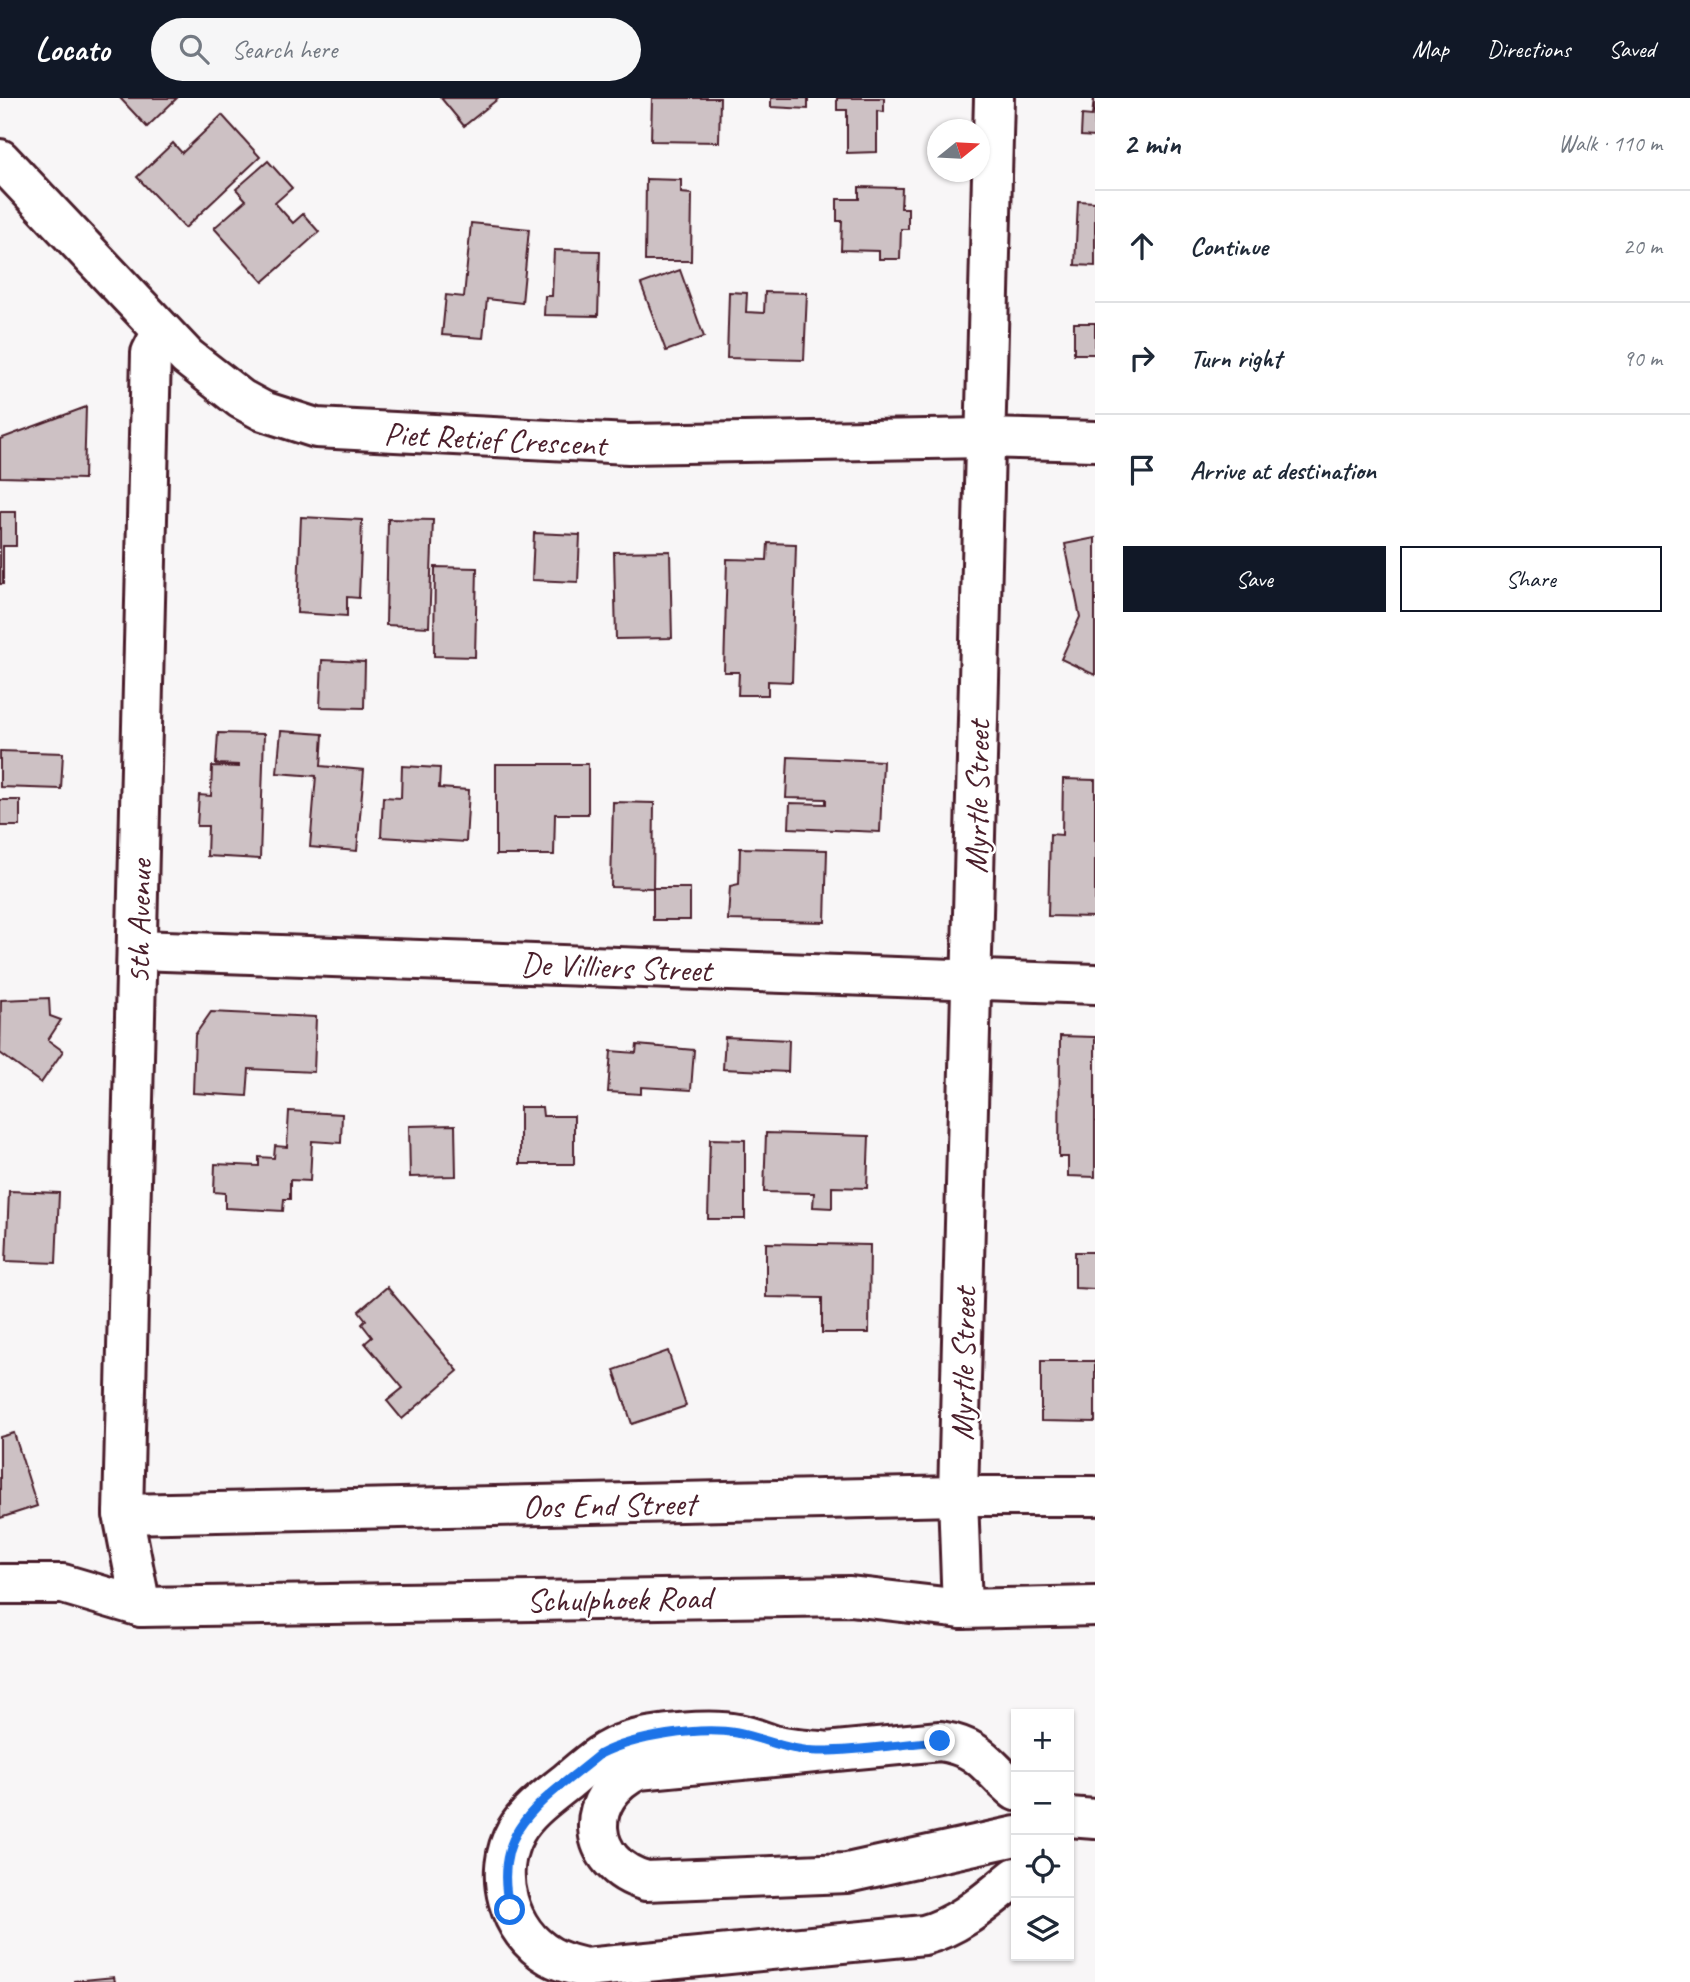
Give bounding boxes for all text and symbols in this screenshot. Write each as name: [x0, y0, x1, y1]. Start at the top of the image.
search box: [151, 18, 641, 81]
text: Locato: [35, 28, 109, 70]
icon: search: [175, 30, 213, 68]
text: Search here: [231, 33, 337, 66]
text: Map: [1412, 34, 1449, 64]
text: Directions: [1487, 34, 1570, 64]
text: Saved: [1608, 34, 1655, 64]
north arrow: [927, 119, 990, 182]
text: 2 min: [1123, 125, 1180, 163]
text: Walk · 110 m: [1558, 129, 1662, 158]
icon: ahead: [1123, 227, 1161, 265]
text: Continue: [1190, 230, 1268, 263]
text: 20 m: [1623, 232, 1662, 261]
icon: right: [1123, 339, 1161, 377]
text: Turn right: [1190, 342, 1281, 375]
text: 90 m: [1623, 344, 1662, 373]
street label: Piet Retief Crescent: [383, 412, 610, 466]
icon: arrive: [1123, 451, 1161, 489]
text: Arrive at destination: [1190, 454, 1376, 487]
button: Save: [1123, 546, 1386, 612]
button: Share: [1400, 546, 1662, 612]
street label: Myrtle Street: [955, 717, 999, 874]
street label: 5th Avenue: [117, 857, 161, 985]
street label: De Villiers Street: [520, 943, 715, 991]
street label: Myrtle Street: [941, 1284, 985, 1441]
street label: Oos End Street: [522, 1482, 700, 1528]
street label: Schulphoek Road: [526, 1576, 717, 1622]
map controls: [1011, 1709, 1074, 1961]
button: +: [1011, 1709, 1074, 1772]
route end: [924, 1725, 955, 1756]
button: −: [1011, 1772, 1074, 1835]
button: locate: [1011, 1835, 1074, 1898]
route start: [494, 1894, 525, 1925]
button: layers: [1011, 1898, 1074, 1961]

